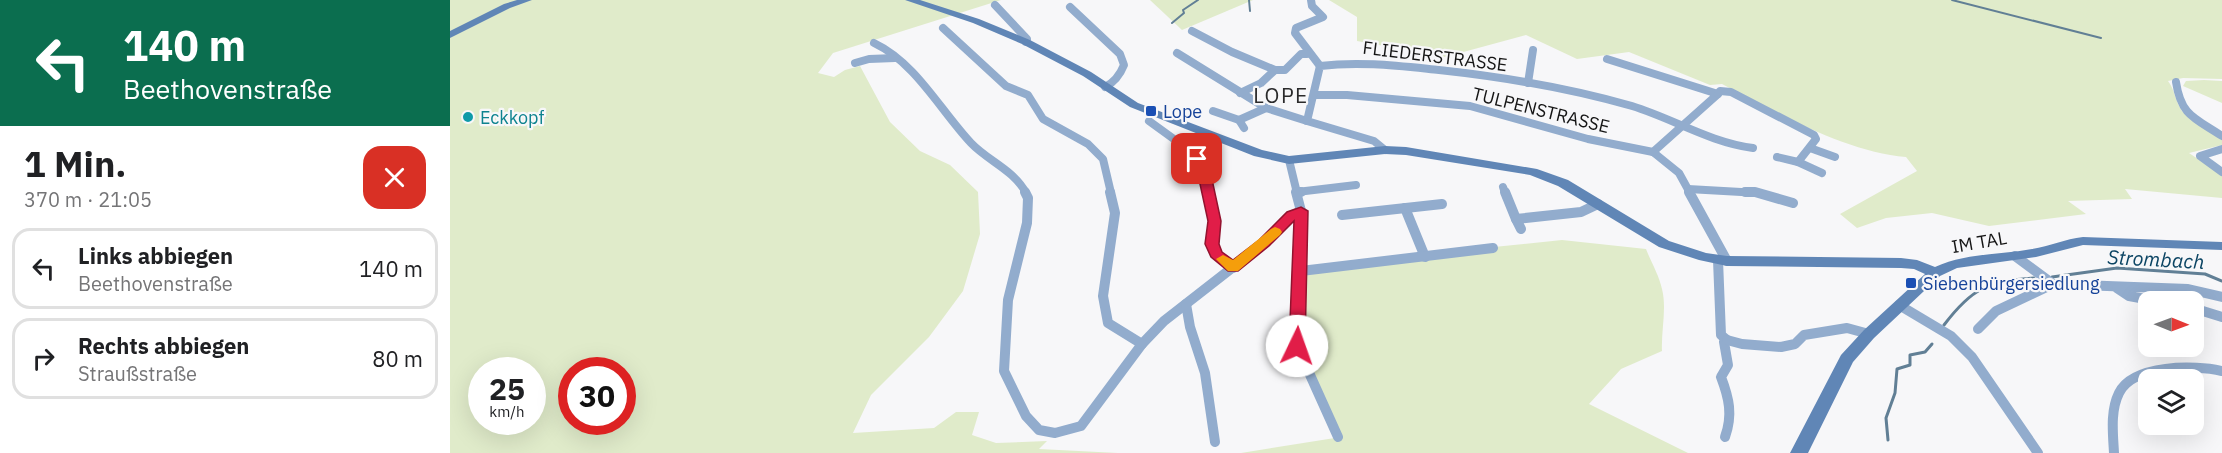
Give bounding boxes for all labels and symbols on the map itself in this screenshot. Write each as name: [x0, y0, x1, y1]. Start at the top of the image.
street label: FLIEDERSTRASSE: [1361, 36, 1509, 76]
district label: LOPE: [1253, 81, 1309, 109]
street label: TULPENSTRASSE: [1470, 82, 1612, 138]
place label: Lope: [1163, 100, 1202, 123]
marker: Lope: [1144, 104, 1158, 118]
place label: Eckkopf: [480, 106, 544, 129]
marker: Eckkopf: [461, 110, 475, 124]
pin: [1171, 133, 1222, 184]
street label: IM TAL: [1950, 226, 2008, 258]
water label: Strombach: [2107, 243, 2205, 275]
place label: Siebenbürgersiedlung: [1923, 272, 2100, 295]
marker: Siebenbürgersiedlung: [1904, 276, 1918, 290]
north arrow: [2138, 291, 2204, 357]
position arrow: [1265, 314, 1329, 378]
speed limit sign: 30: [558, 357, 636, 435]

